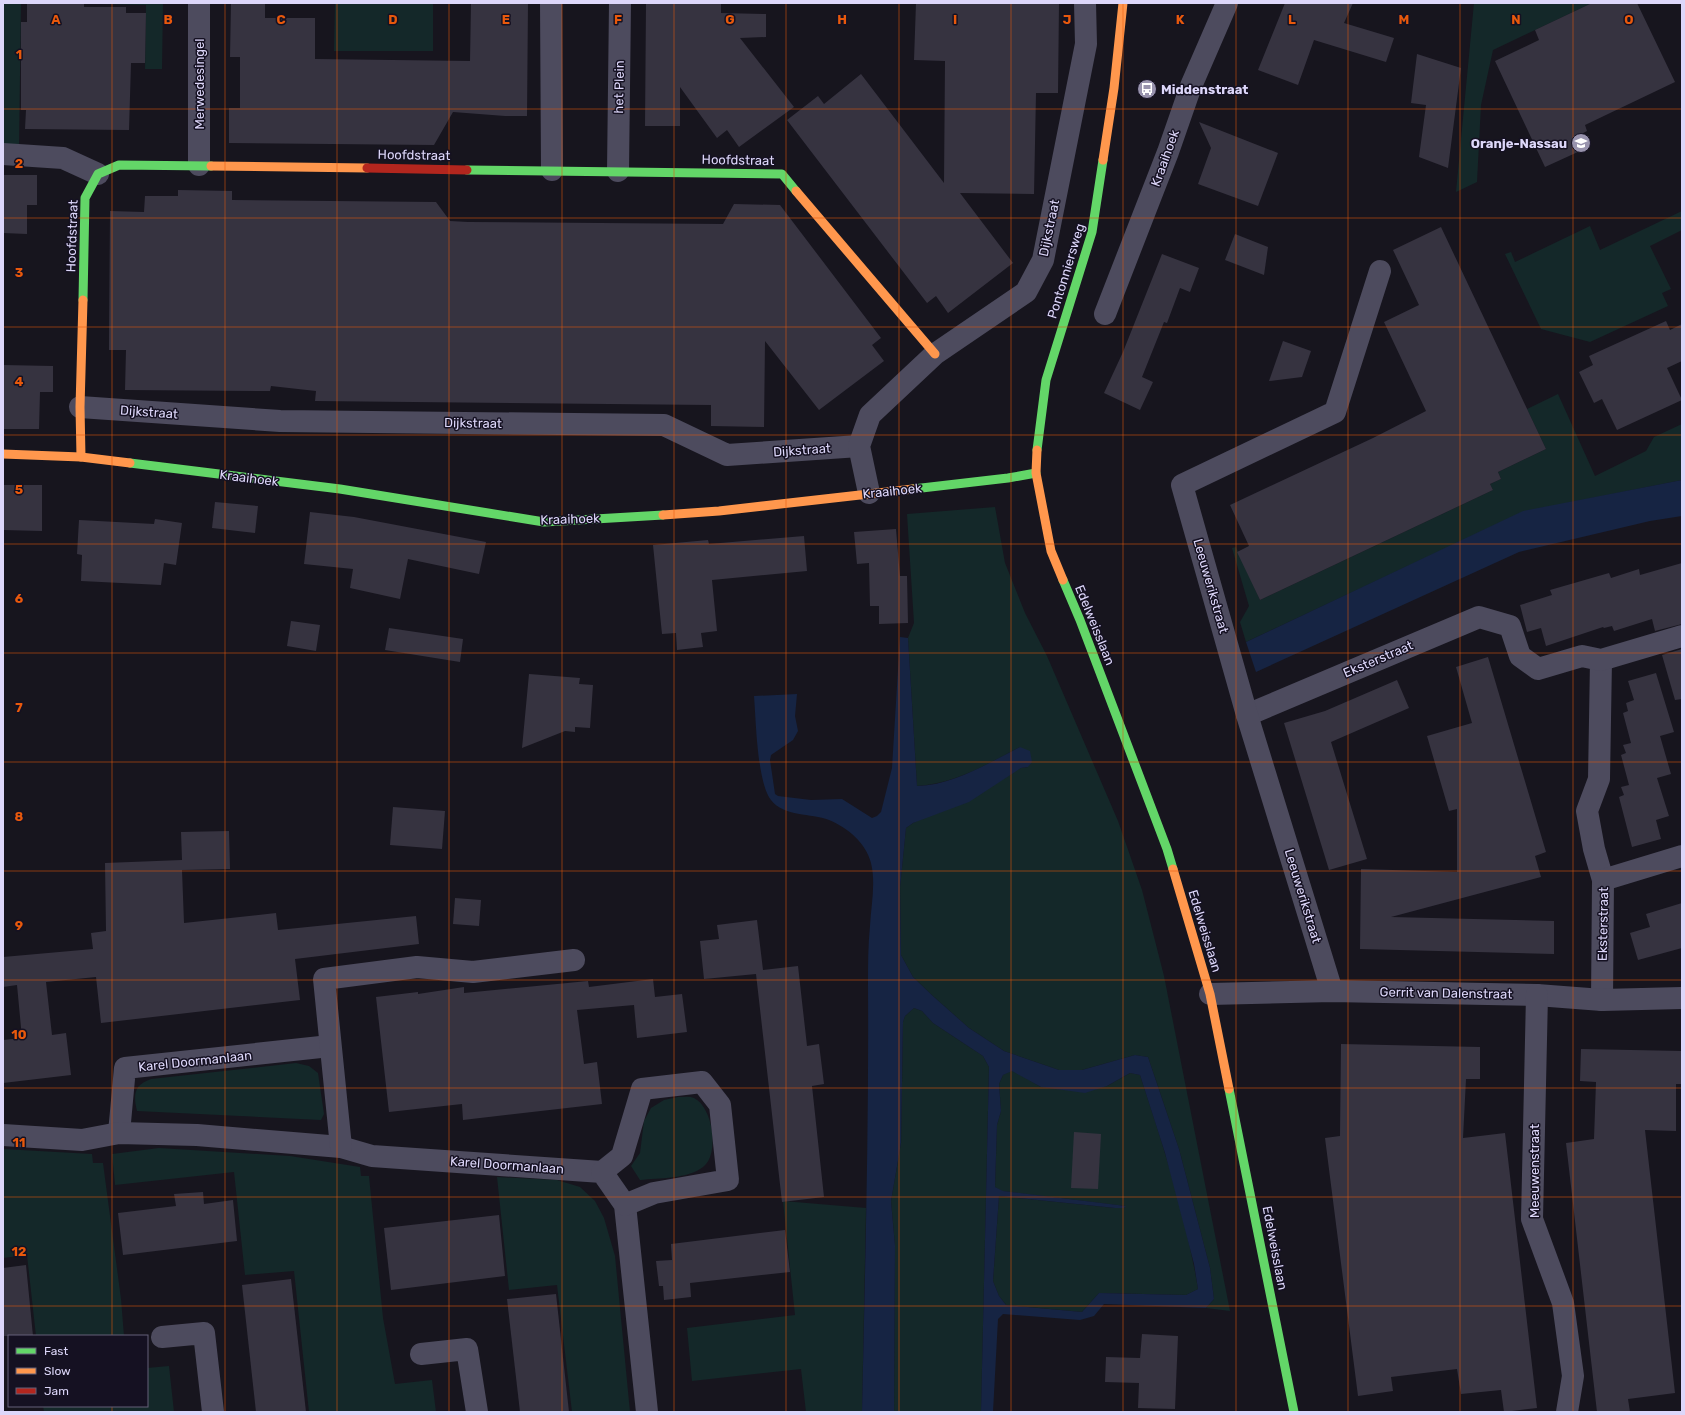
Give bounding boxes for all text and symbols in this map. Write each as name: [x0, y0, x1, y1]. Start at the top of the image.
text: A: [51, 12, 61, 27]
text: B: [163, 12, 173, 27]
text: C: [276, 12, 286, 27]
text: D: [388, 12, 398, 27]
text: E: [502, 12, 510, 27]
text: F: [614, 12, 622, 27]
text: G: [725, 12, 735, 27]
text: H: [837, 12, 847, 27]
text: I: [953, 12, 957, 27]
text: J: [1063, 12, 1071, 27]
text: K: [1176, 12, 1185, 27]
text: L: [1288, 12, 1296, 27]
text: M: [1399, 12, 1409, 27]
text: N: [1511, 12, 1521, 27]
text: O: [1624, 12, 1634, 27]
street label: Merwedesingel: [192, 39, 208, 129]
text: 1: [16, 47, 22, 62]
street label: het Plein: [611, 60, 627, 114]
bus stop icon: Middenstraat: [1136, 78, 1158, 100]
place label: Middenstraat: [1161, 82, 1248, 97]
street label: Kraaihoek: [1148, 127, 1182, 189]
school or university icon: Oranje-Nassau: [1570, 132, 1592, 154]
place label: Oranje-Nassau: [1471, 136, 1567, 151]
street label: Hoofdstraat: [378, 147, 450, 163]
street label: Hoofdstraat: [702, 152, 774, 168]
text: 2: [15, 156, 23, 171]
street label: Dijkstraat: [1036, 198, 1062, 258]
street label: Hoofdstraat: [63, 199, 81, 273]
street label: Pontonniersweg: [1044, 222, 1089, 321]
text: 3: [15, 265, 24, 280]
text: 4: [15, 374, 24, 389]
street label: Dijkstraat: [120, 402, 178, 422]
street label: Dijkstraat: [444, 415, 502, 431]
street label: Dijkstraat: [773, 440, 831, 460]
street label: Kraaihoek: [219, 467, 280, 489]
street label: Kraaihoek: [862, 480, 923, 502]
text: 5: [15, 482, 23, 497]
street label: Kraaihoek: [540, 510, 600, 528]
street label: Leeuwerikstraat: [1190, 537, 1232, 635]
street label: Edelweisslaan: [1072, 583, 1118, 667]
text: 6: [15, 591, 24, 606]
street label: Eksterstraat: [1341, 638, 1415, 680]
text: 7: [15, 700, 23, 715]
text: 8: [15, 809, 24, 824]
street label: Leeuwerikstraat: [1282, 847, 1324, 945]
street label: Eksterstraat: [1595, 887, 1611, 961]
street label: Edelweisslaan: [1185, 888, 1225, 974]
text: 9: [15, 918, 23, 933]
street label: Gerrit van Dalenstraat: [1380, 984, 1512, 1002]
text: 10: [11, 1027, 27, 1042]
street label: Karel Doormanlaan: [137, 1048, 253, 1074]
street label: Meeuwenstraat: [1527, 1124, 1542, 1218]
text: 11: [13, 1135, 25, 1150]
street label: Karel Doormanlaan: [450, 1154, 564, 1176]
street label: Edelweisslaan: [1259, 1205, 1291, 1291]
text: 12: [12, 1244, 26, 1259]
legend: [8, 1335, 148, 1407]
text: Fast: [44, 1344, 68, 1358]
text: Slow: [44, 1364, 71, 1378]
text: Jam: [44, 1384, 69, 1398]

